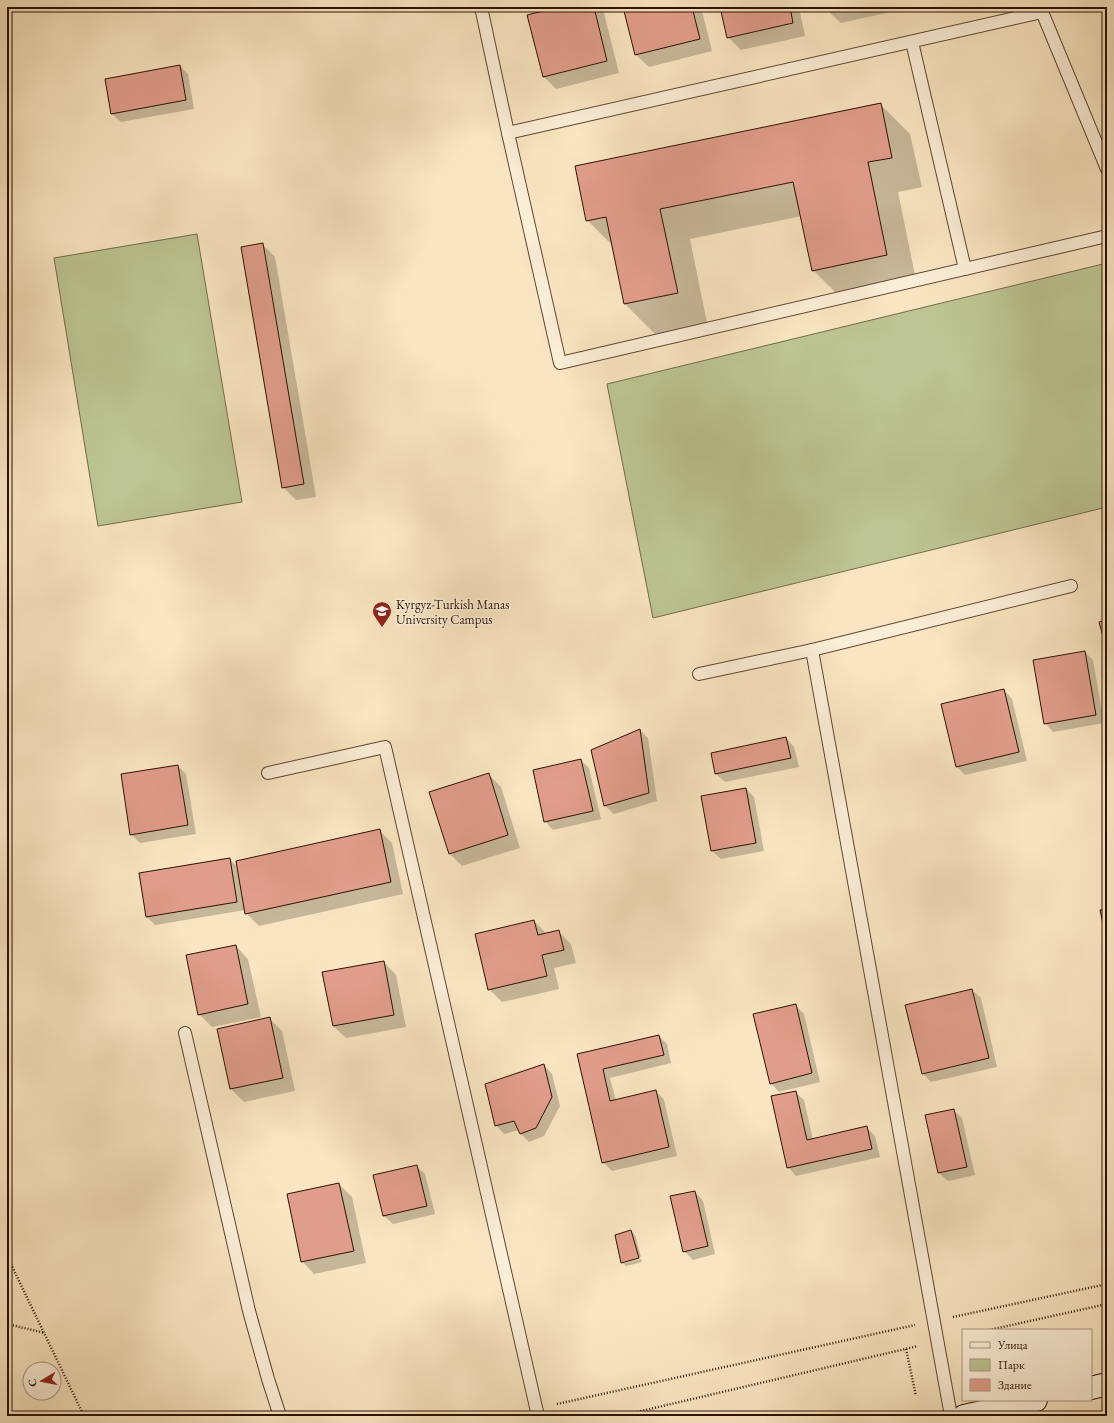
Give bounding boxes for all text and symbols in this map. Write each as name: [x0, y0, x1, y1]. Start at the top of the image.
place label: Kyrgyz-Turkish Manas University Campus: [396, 596, 510, 628]
school or university icon: Kyrgyz-Turkish Manas University Campus: [371, 600, 393, 628]
legend: [962, 1329, 1092, 1401]
text: Улица: [997, 1337, 1028, 1353]
text: Парк: [998, 1357, 1025, 1373]
north arrow: [22, 1361, 62, 1401]
text: С: [25, 1377, 40, 1388]
text: Здание: [998, 1377, 1032, 1393]

